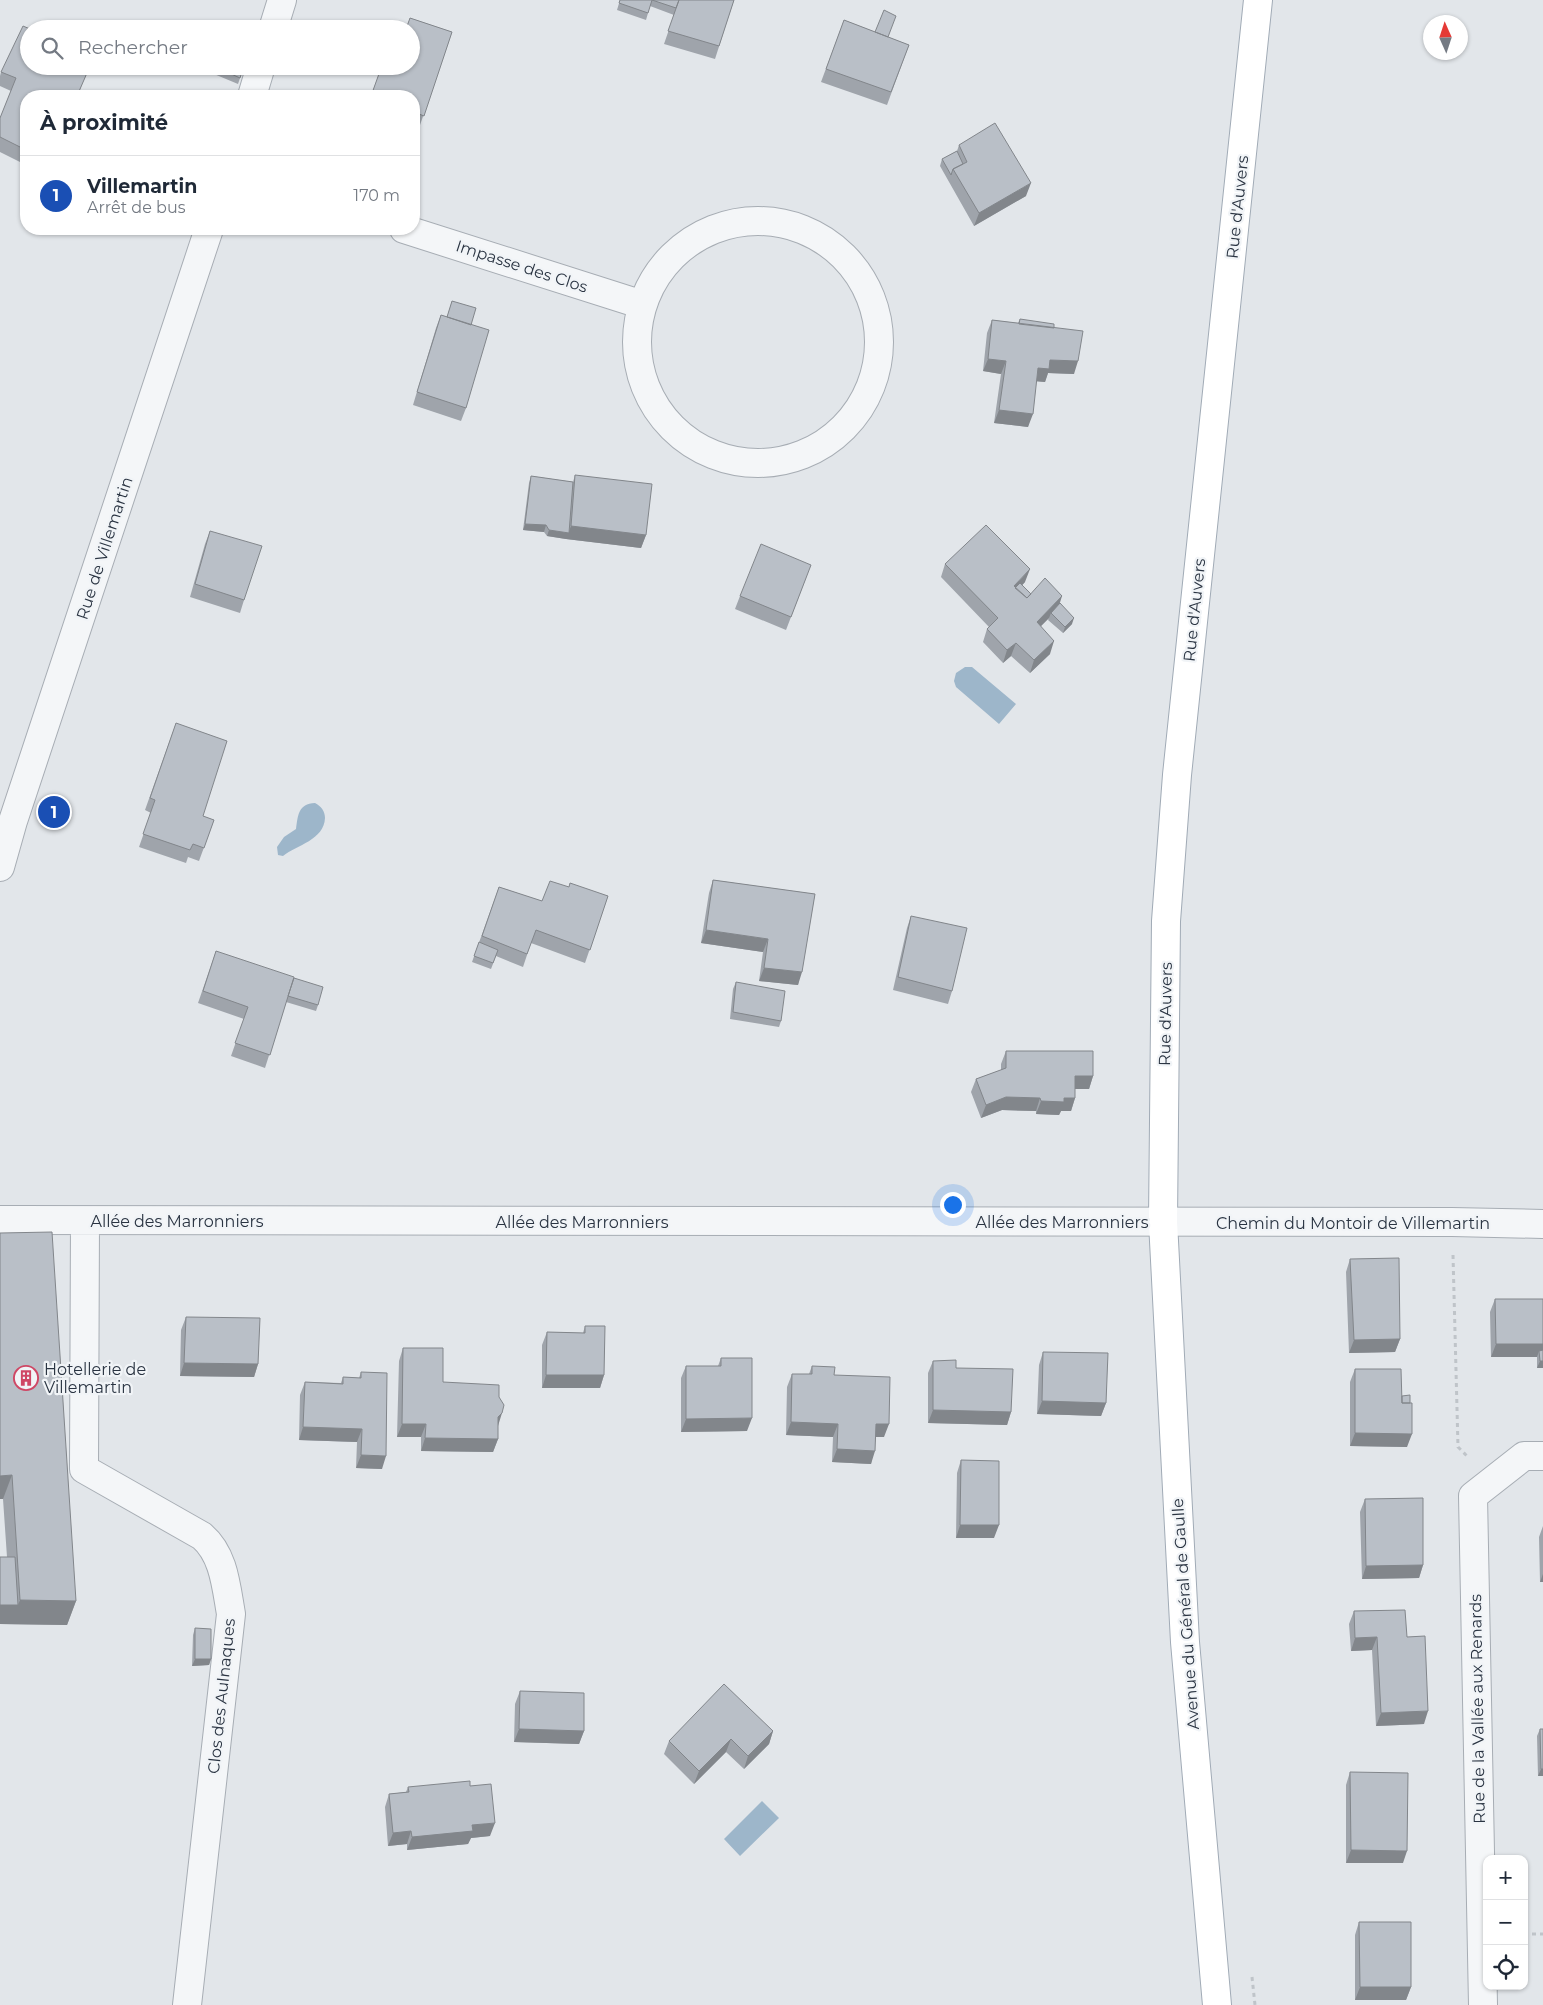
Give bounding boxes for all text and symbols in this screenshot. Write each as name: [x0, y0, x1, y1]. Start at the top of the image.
north arrow: [1423, 15, 1468, 60]
search box: [20, 20, 420, 75]
icon: search: [38, 34, 66, 62]
text: Rechercher: [78, 36, 188, 59]
text: À proximité: [40, 110, 168, 135]
street label: Rue d'Auvers: [1223, 154, 1252, 260]
text: Villemartin: [87, 175, 197, 198]
text: 1: [53, 186, 59, 205]
text: 170 m: [353, 186, 400, 205]
text: Arrêt de bus: [87, 198, 185, 217]
street label: Impasse des Clos: [454, 236, 590, 297]
street label: Rue de Villemartin: [72, 474, 137, 622]
street label: Rue d'Auvers: [1180, 557, 1209, 663]
pin: 1: [38, 793, 70, 831]
street label: Rue d'Auvers: [1155, 962, 1176, 1066]
your location: [940, 1192, 966, 1218]
street label: Allée des Marronniers: [90, 1212, 264, 1231]
street label: Allée des Marronniers: [495, 1213, 669, 1232]
street label: Allée des Marronniers: [975, 1213, 1149, 1232]
street label: Chemin du Montoir de Villemartin: [1216, 1214, 1490, 1233]
place label: Hotellerie de Villemartin: [44, 1360, 146, 1397]
building icon: Hotellerie de Villemartin: [13, 1365, 39, 1391]
street label: Avenue du Général de Gaulle: [1168, 1498, 1203, 1730]
street label: Rue de la Vallée aux Renards: [1466, 1594, 1489, 1824]
street label: Clos des Aulnaques: [204, 1617, 239, 1775]
map controls: [1483, 1855, 1528, 1990]
button: +: [1483, 1855, 1528, 1900]
button: −: [1483, 1900, 1528, 1945]
button: locate: [1483, 1945, 1528, 1990]

